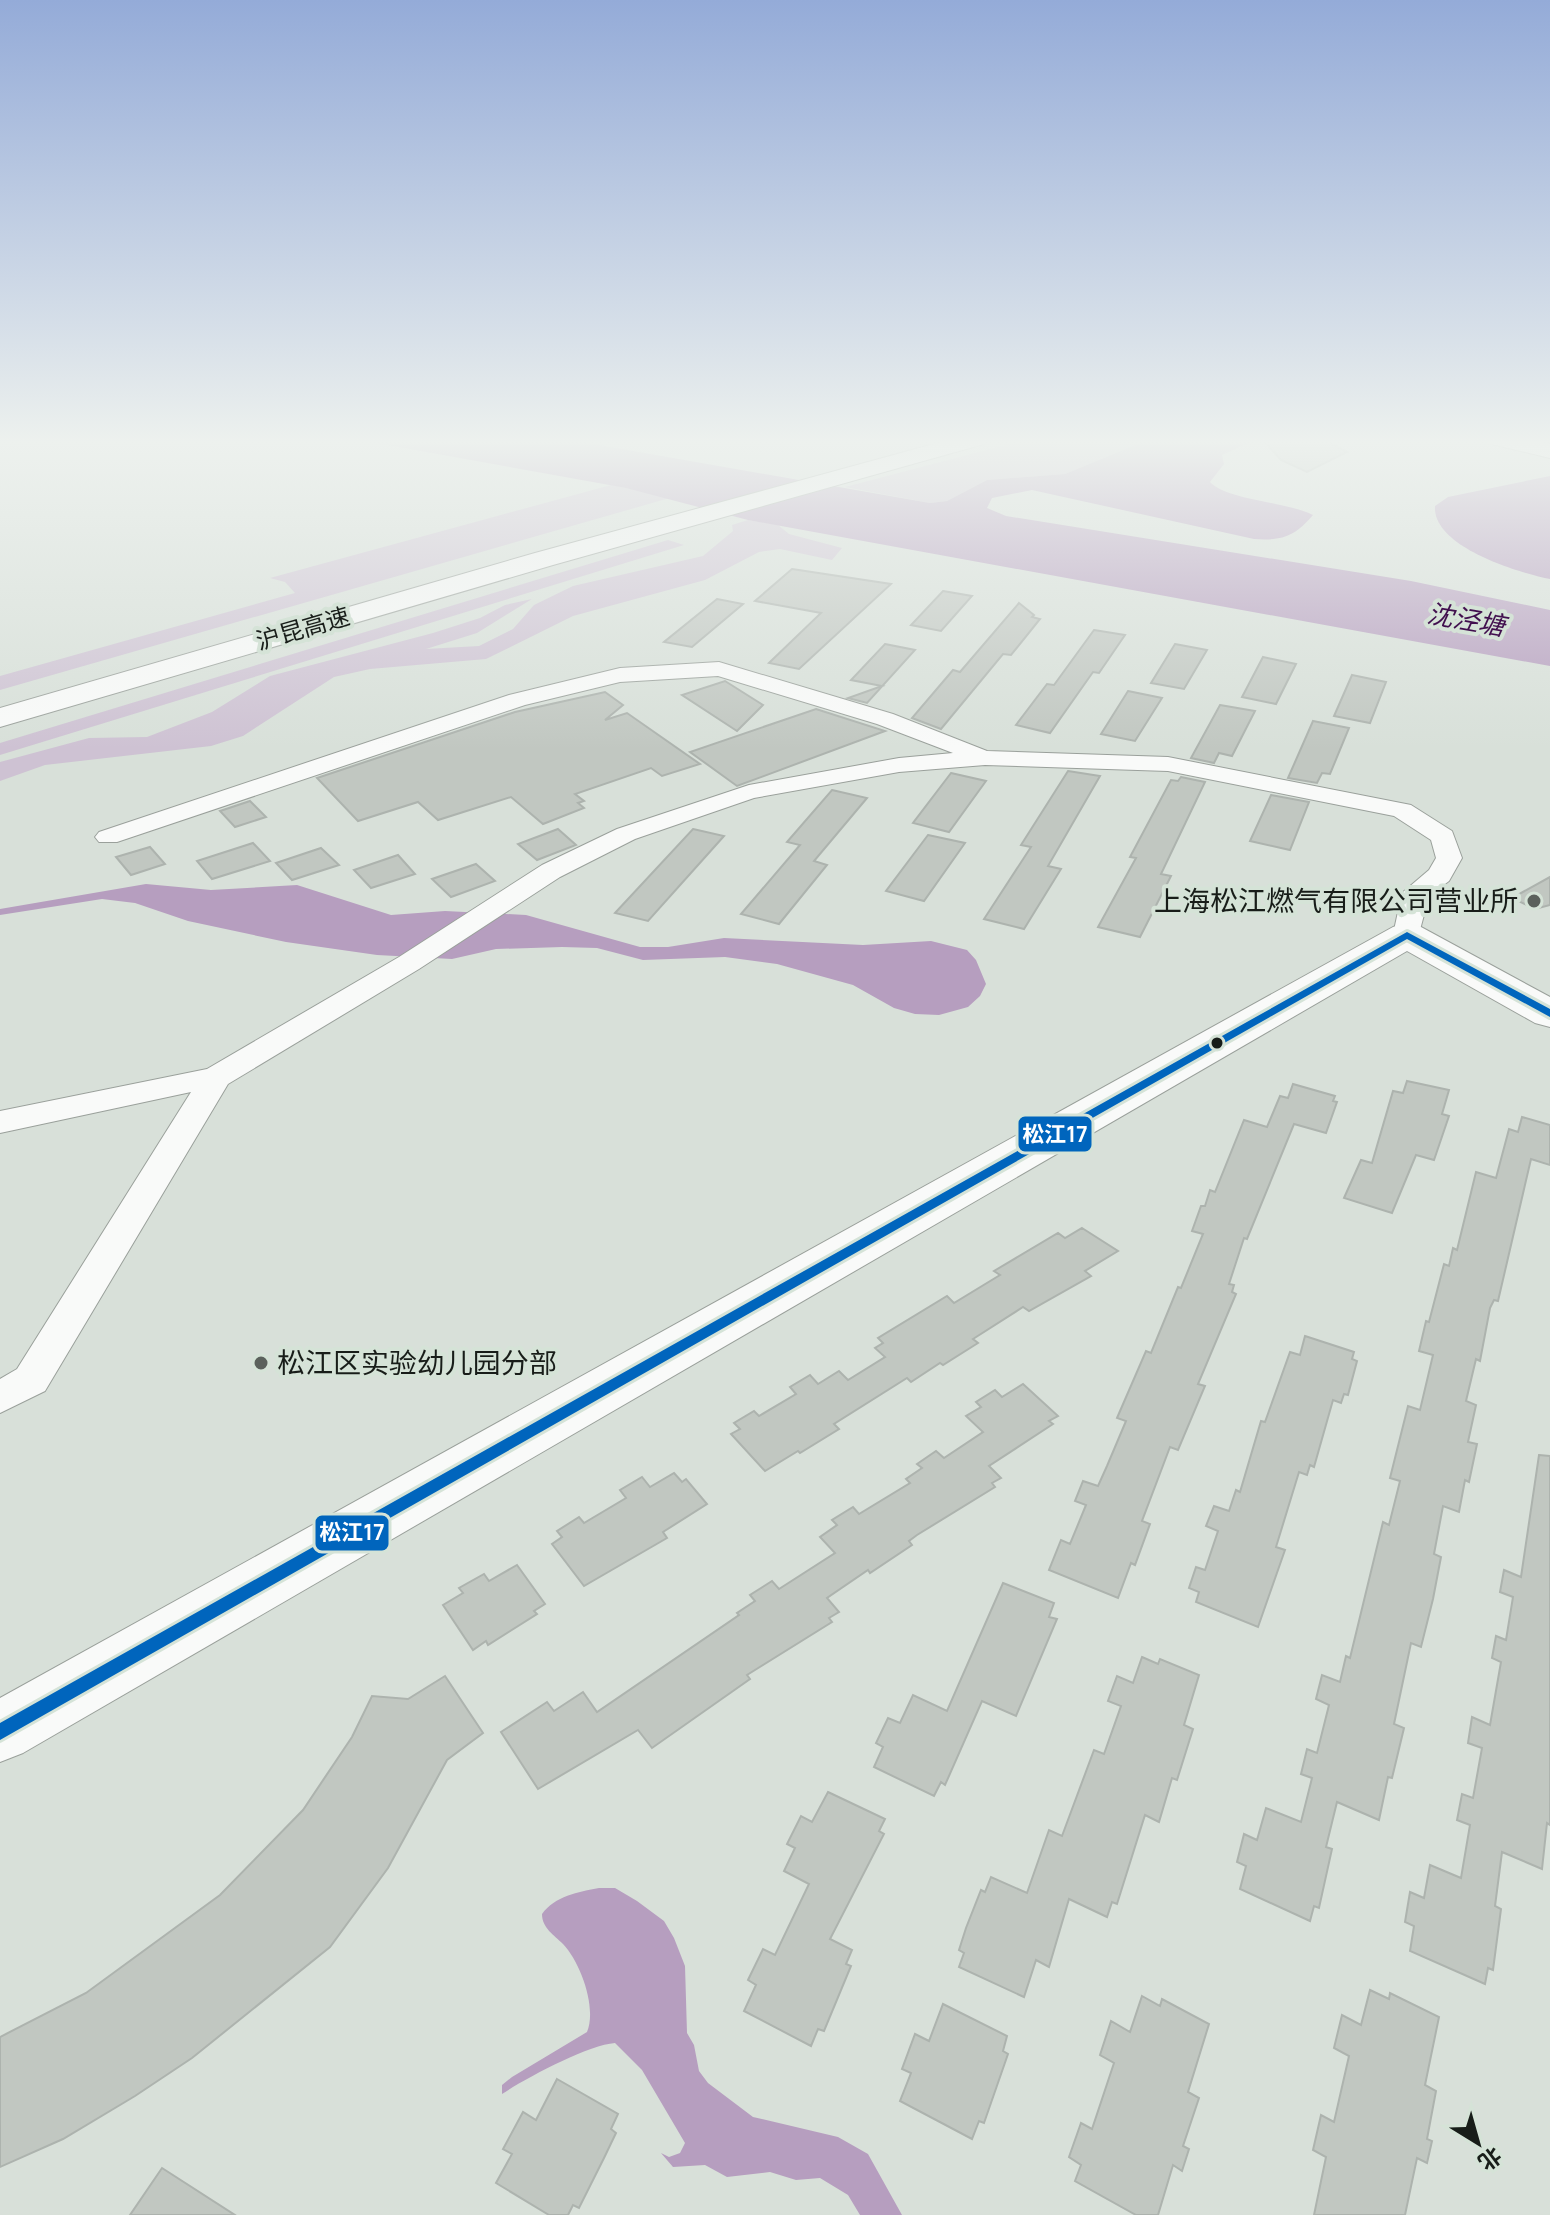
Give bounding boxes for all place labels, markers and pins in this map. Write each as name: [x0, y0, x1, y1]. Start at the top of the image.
place label: 上海松江燃气有限公司营业所: [1154, 881, 1518, 919]
marker: 上海松江燃气有限公司营业所: [1525, 892, 1543, 910]
unlabelled marker: [1209, 1035, 1225, 1051]
place label: 松江区实验幼儿园分部: [277, 1343, 557, 1381]
marker: 松江区实验幼儿园分部: [252, 1354, 270, 1372]

